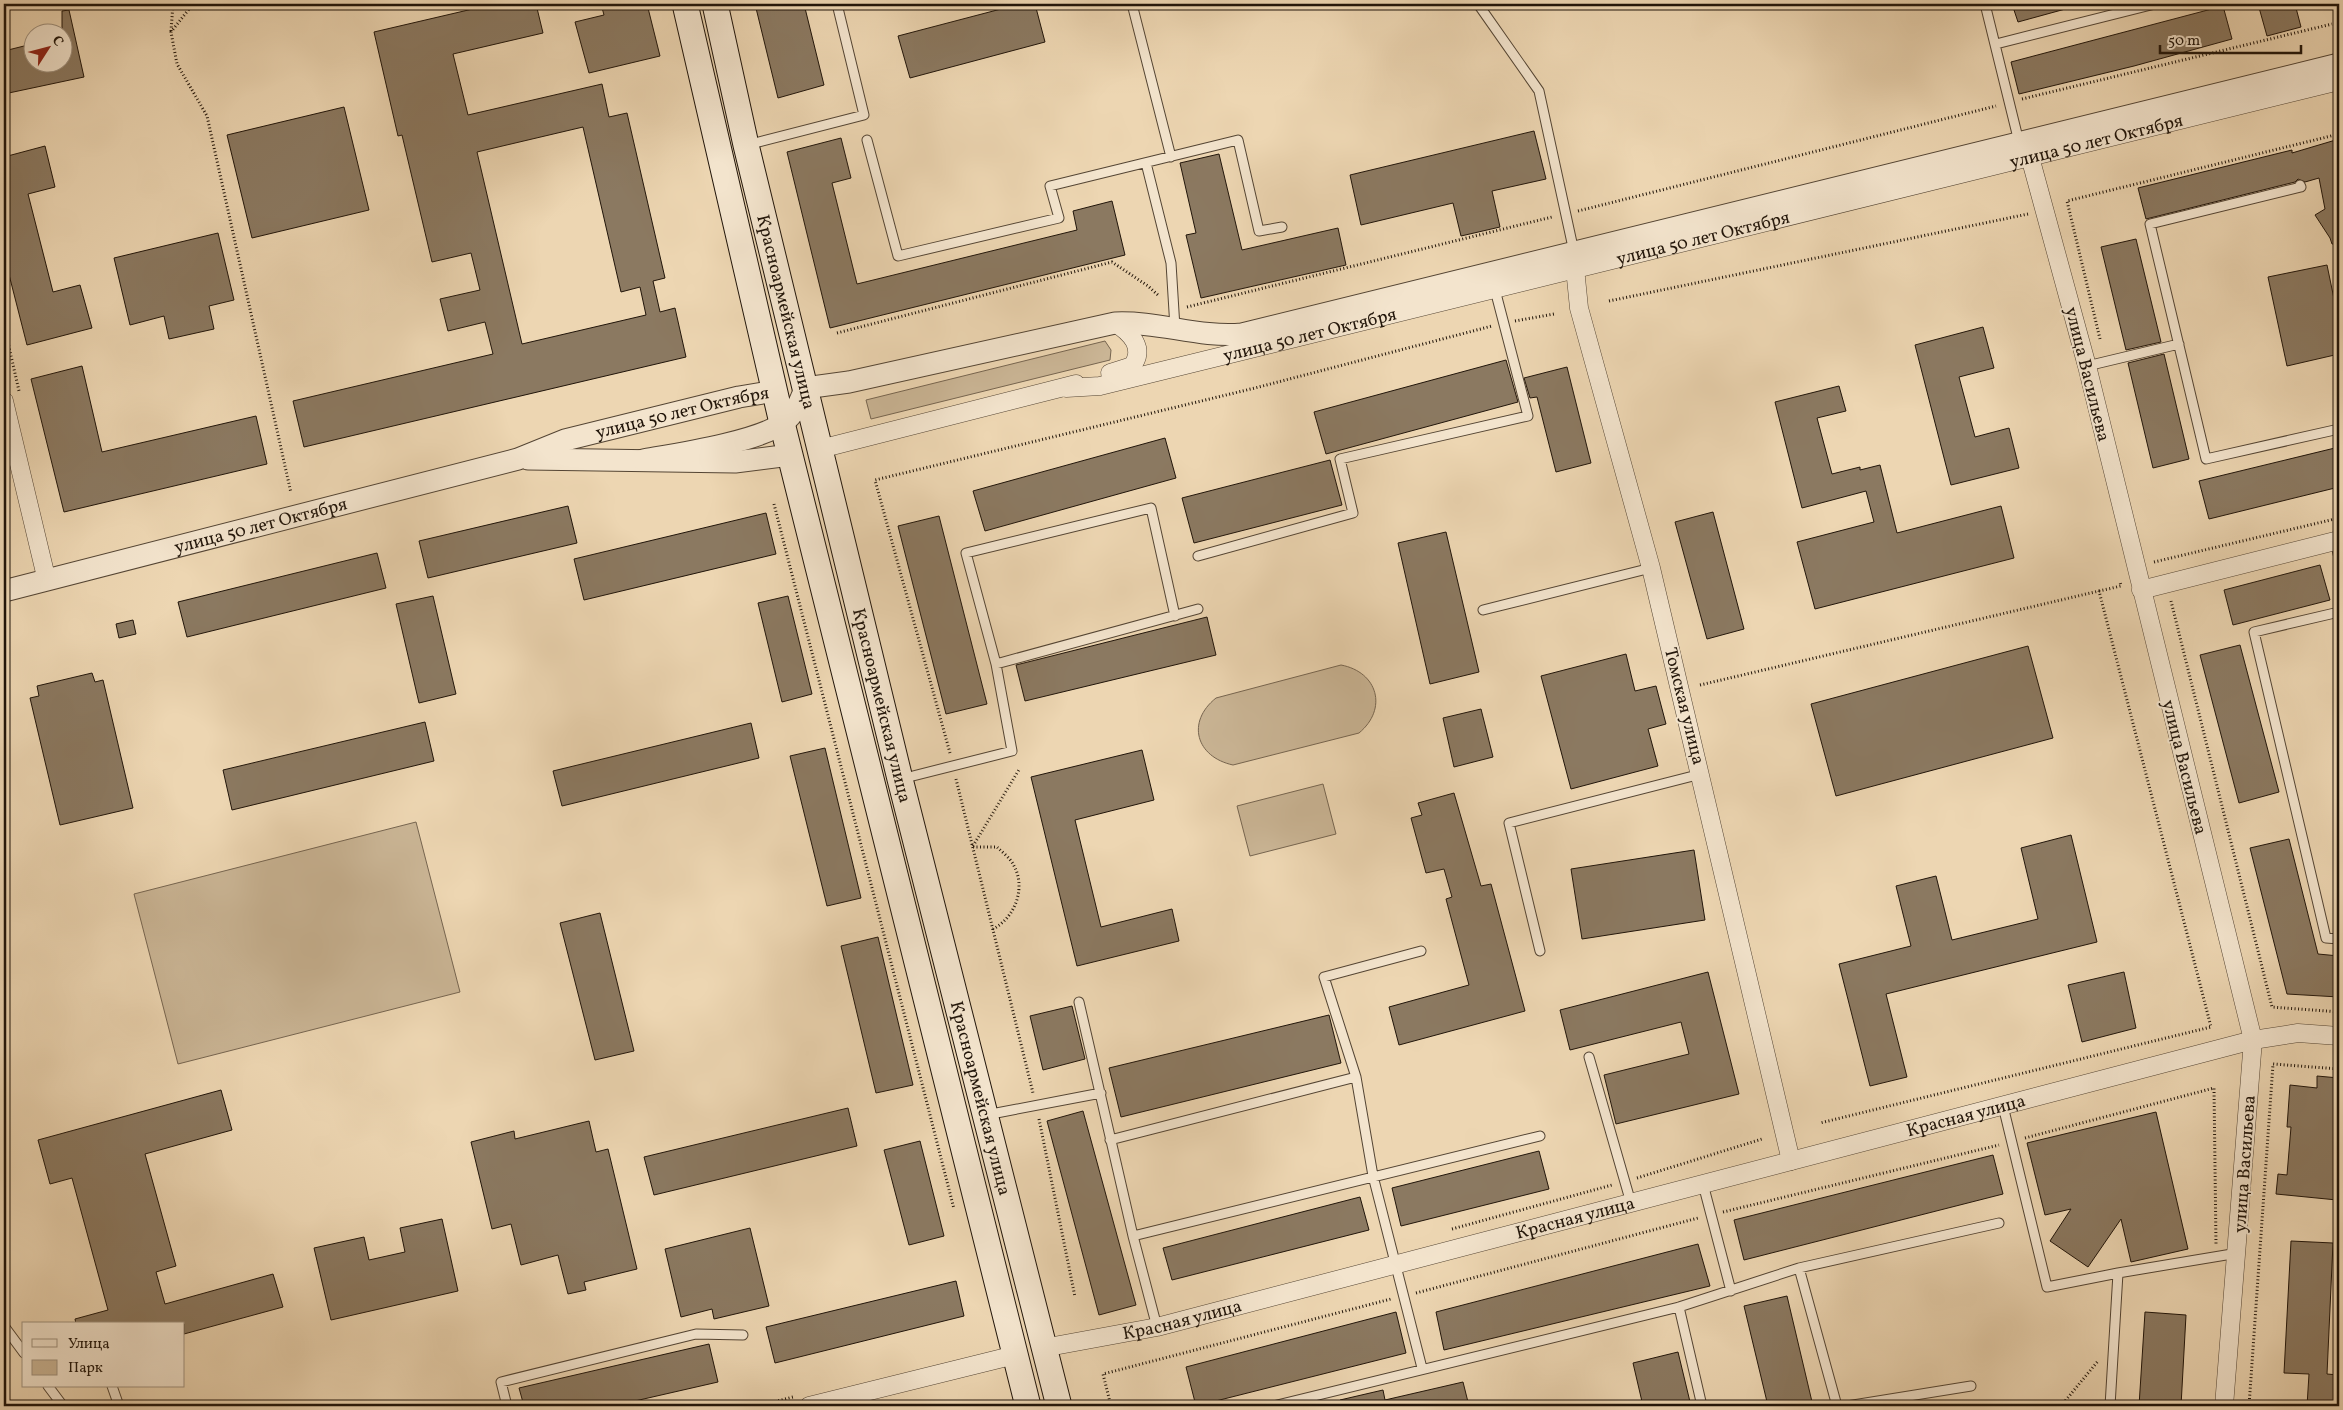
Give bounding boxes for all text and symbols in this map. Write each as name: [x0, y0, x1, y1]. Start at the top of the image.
north arrow: [22, 22, 72, 72]
scale bar: [2160, 22, 2302, 54]
text: 50 m: [2168, 31, 2200, 52]
text: С: [47, 32, 68, 50]
street label: улица 50 лет Октября: [2007, 109, 2186, 176]
street label: улица 50 лет Октября: [1614, 206, 1793, 272]
street label: Красноармейская улица: [749, 212, 821, 412]
street label: улица 50 лет Октября: [1221, 302, 1399, 369]
street label: улица Васильева: [2058, 304, 2115, 444]
street label: улица 50 лет Октября: [593, 381, 771, 446]
street label: улица 50 лет Октября: [172, 492, 350, 561]
street label: Красноармейская улица: [845, 606, 917, 806]
street label: Томская улица: [1657, 645, 1710, 768]
street label: улица Васильева: [2155, 697, 2212, 837]
street label: Красноармейская улица: [943, 999, 1016, 1198]
street label: Красная улица: [1904, 1089, 2028, 1144]
street label: улица Васильева: [2228, 1094, 2263, 1234]
street label: Красная улица: [1513, 1191, 1638, 1247]
street label: Красная улица: [1121, 1294, 1245, 1347]
legend: [22, 1322, 185, 1388]
text: Улица: [68, 1334, 110, 1355]
text: Парк: [68, 1358, 103, 1379]

